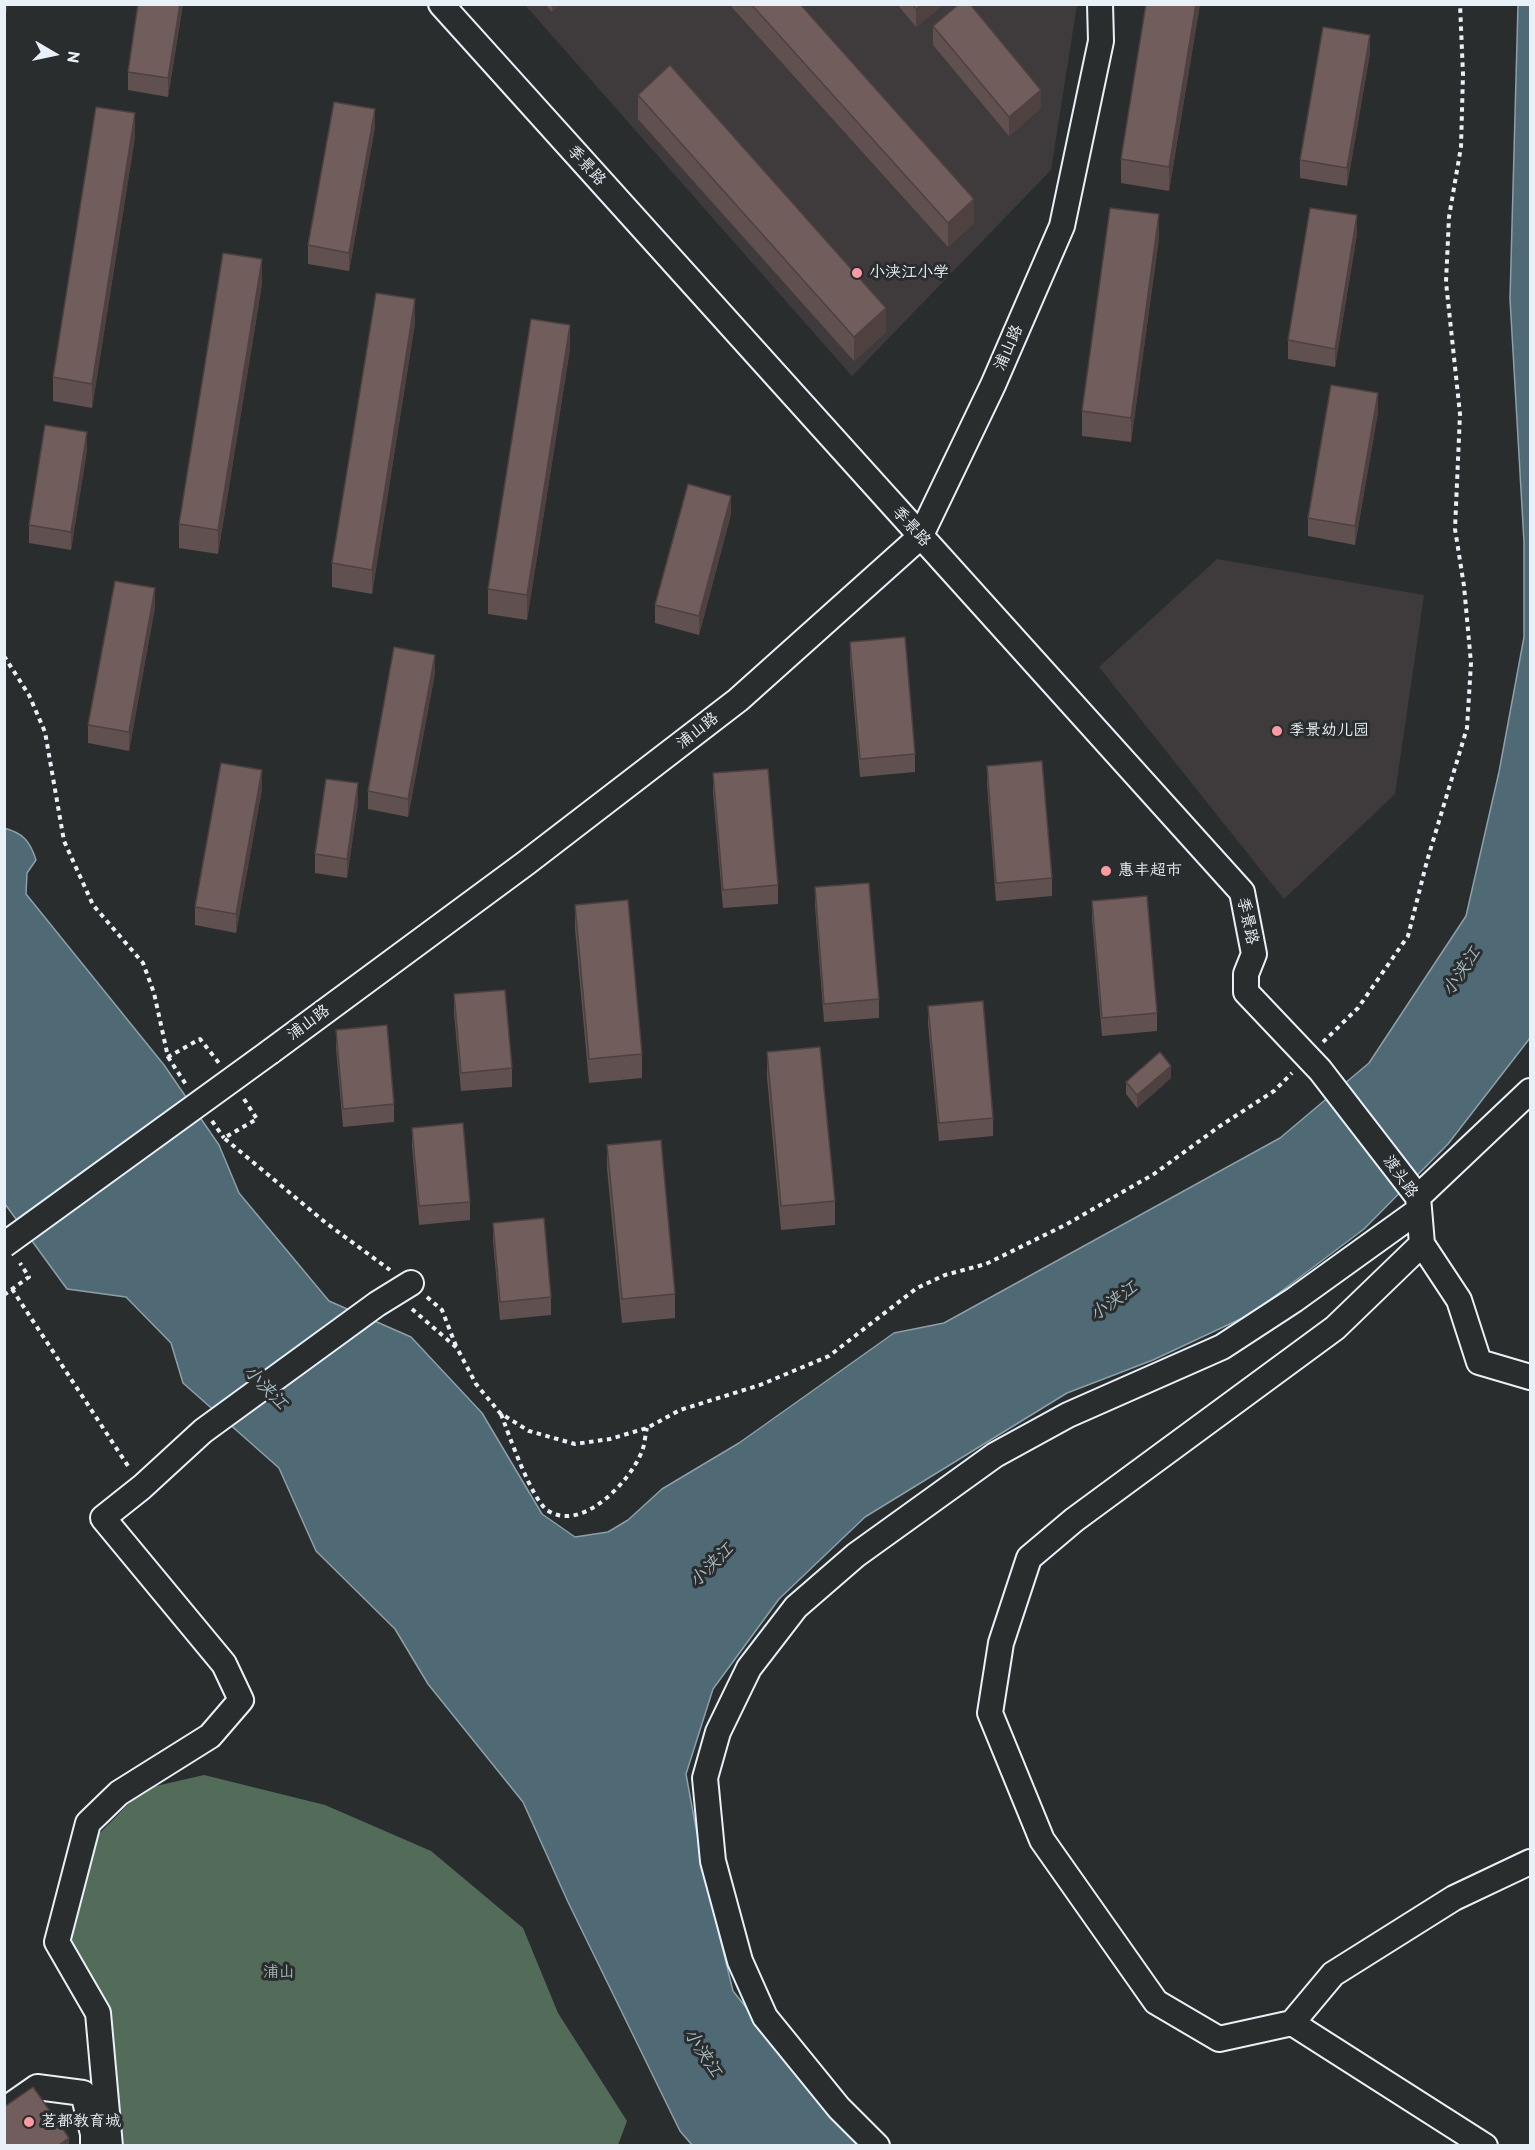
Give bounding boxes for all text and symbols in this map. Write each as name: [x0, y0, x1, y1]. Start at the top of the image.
north arrow: [24, 24, 84, 84]
text: N: [62, 49, 83, 64]
street label: 季景路: [563, 142, 609, 190]
place label: 小浃江小学: [869, 263, 949, 283]
marker: 小浃江小学: [850, 266, 864, 280]
street label: 浦山路: [990, 322, 1028, 374]
street label: 季景路: [888, 503, 934, 551]
street label: 浦山路: [673, 709, 723, 753]
place label: 季景幼儿园: [1289, 721, 1369, 741]
marker: 季景幼儿园: [1270, 724, 1284, 738]
place label: 惠丰超市: [1118, 861, 1182, 881]
marker: 惠丰超市: [1099, 864, 1113, 878]
street label: 季景路: [1233, 896, 1261, 946]
water label: 小浃江: [1438, 944, 1486, 1000]
street label: 浦山路: [284, 1001, 334, 1045]
street label: 渡头路: [1378, 1152, 1422, 1202]
water label: 小浃江: [1086, 1277, 1142, 1327]
water label: 小浃江: [238, 1361, 292, 1415]
water label: 小浃江: [685, 1539, 739, 1593]
park label: 浦山: [263, 1963, 295, 1983]
water label: 小浃江: [678, 2024, 726, 2082]
place label: 茗都教育城: [41, 2112, 121, 2132]
marker: 茗都教育城: [22, 2115, 36, 2129]

